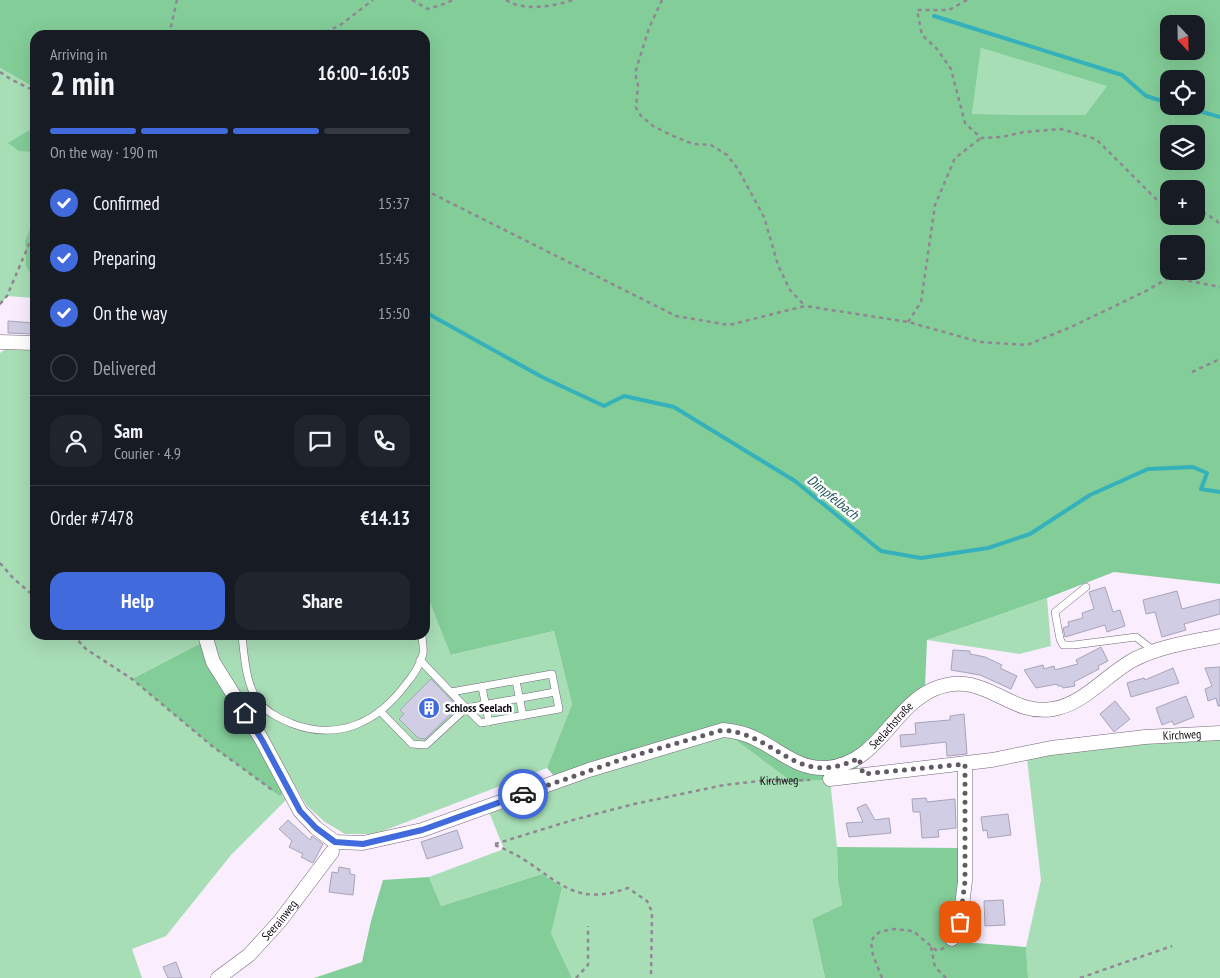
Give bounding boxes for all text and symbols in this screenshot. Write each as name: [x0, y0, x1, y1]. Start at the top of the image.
north arrow: [1160, 15, 1205, 60]
map controls: [1160, 15, 1205, 280]
text: Arriving in: [50, 44, 107, 64]
text: 16:00–16:05: [317, 61, 410, 85]
text: 2 min: [50, 62, 115, 104]
button: locate: [1160, 70, 1205, 115]
button: layers: [1160, 125, 1205, 170]
text: On the way · 190 m: [50, 142, 158, 162]
button: +: [1160, 180, 1205, 225]
icon: check: [50, 189, 78, 217]
text: Confirmed: [93, 191, 160, 215]
text: 15:37: [378, 193, 410, 213]
button: −: [1160, 235, 1205, 280]
icon: check: [50, 244, 78, 272]
text: Preparing: [93, 246, 156, 270]
text: 15:45: [378, 248, 410, 268]
icon: check: [50, 299, 78, 327]
text: On the way: [93, 301, 167, 325]
text: 15:50: [378, 303, 410, 323]
text: Delivered: [93, 356, 156, 380]
button: person: [50, 415, 102, 467]
button: chat: [294, 415, 346, 467]
button: phone: [358, 415, 410, 467]
text: Sam: [114, 419, 143, 443]
text: Courier · 4.9: [114, 443, 181, 463]
water label: Dimpfelbach: [804, 471, 863, 524]
text: Order #7478: [50, 506, 134, 530]
text: €14.13: [361, 506, 410, 530]
button: Help: [50, 572, 225, 630]
button: Share: [235, 572, 410, 630]
pin: [224, 692, 266, 734]
building icon: Schloss Seelach: [417, 696, 441, 720]
street label: Seelachstraße: [866, 698, 916, 752]
icon: home: [231, 699, 259, 727]
place label: Schloss Seelach: [445, 700, 512, 715]
street label: Kirchweg: [1162, 726, 1202, 743]
courier: [498, 769, 548, 819]
street label: Kirchweg: [760, 772, 798, 788]
icon: car: [509, 780, 537, 808]
street label: Seerainweg: [258, 897, 300, 943]
pin: [939, 901, 981, 943]
icon: bag: [946, 908, 974, 936]

